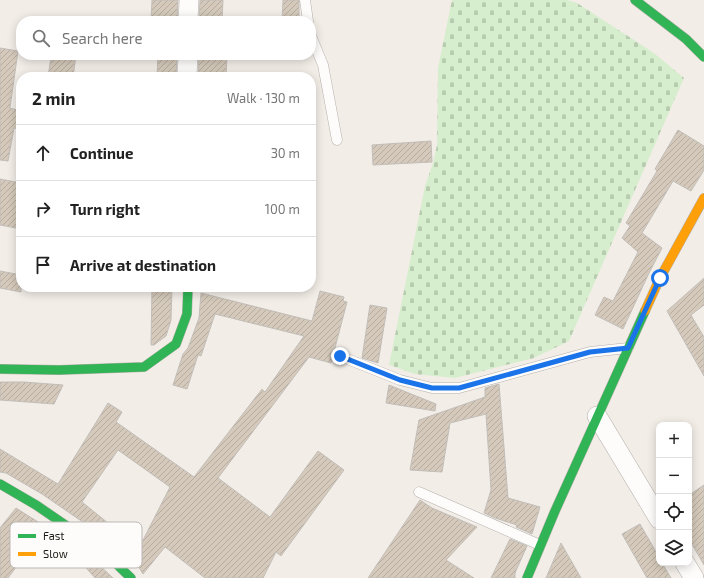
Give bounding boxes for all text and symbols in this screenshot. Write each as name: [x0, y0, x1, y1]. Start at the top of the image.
search box: [16, 16, 316, 60]
icon: search: [30, 27, 52, 49]
text: Search here: [62, 29, 143, 47]
text: 2 min: [32, 88, 75, 108]
text: Walk · 130 m: [227, 90, 300, 106]
icon: ahead: [32, 142, 54, 164]
text: Continue: [70, 144, 133, 162]
text: 30 m: [271, 145, 300, 161]
icon: right: [32, 198, 54, 220]
text: Turn right: [70, 200, 140, 218]
text: 100 m: [265, 201, 300, 217]
icon: arrive: [32, 254, 54, 276]
text: Arrive at destination: [70, 256, 216, 274]
route start: [651, 269, 669, 287]
route end: [331, 347, 349, 365]
map controls: [656, 422, 692, 566]
button: +: [656, 422, 692, 458]
button: −: [656, 458, 692, 494]
button: locate: [656, 494, 692, 530]
legend: [10, 522, 142, 568]
text: Fast: [43, 529, 65, 542]
button: layers: [656, 530, 692, 566]
text: Slow: [43, 547, 68, 560]

